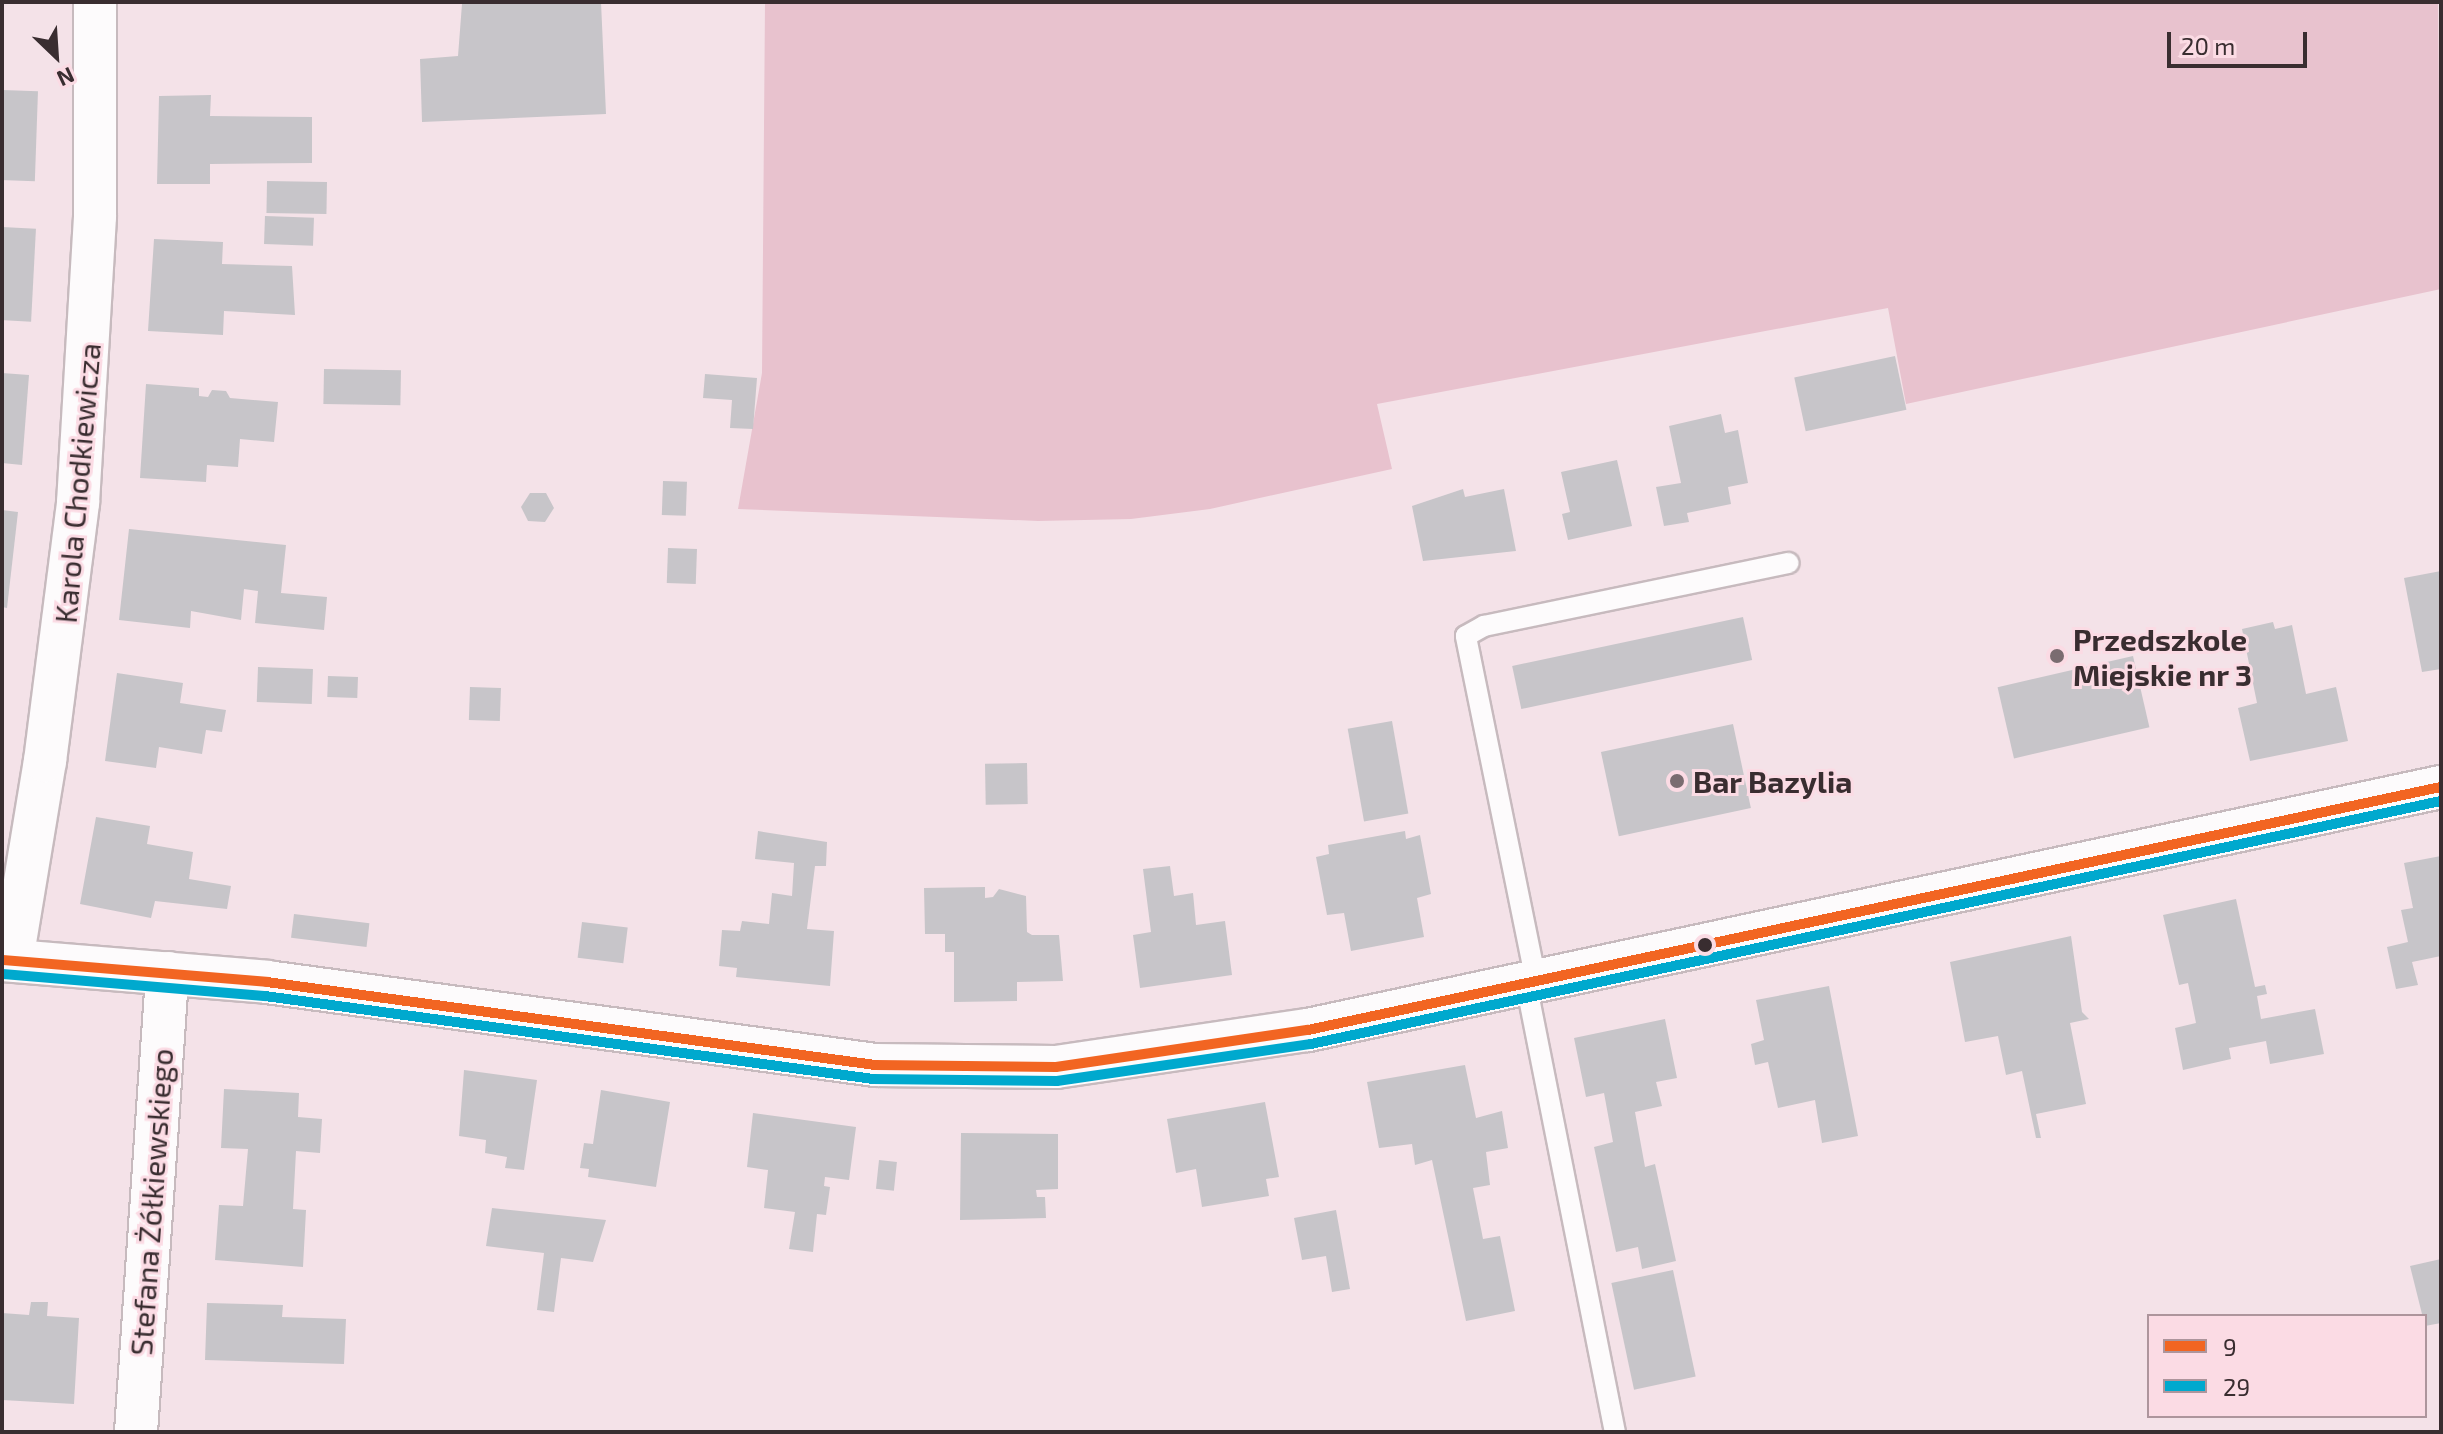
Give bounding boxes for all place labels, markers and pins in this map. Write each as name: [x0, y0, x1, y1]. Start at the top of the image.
place label: Przedszkole Miejskie nr 3: [2073, 621, 2253, 692]
marker: Przedszkole Miejskie nr 3: [2048, 647, 2066, 665]
place label: Bar Bazylia: [1693, 763, 1853, 799]
marker: Bar Bazylia: [1668, 772, 1686, 790]
unlabelled marker: [1697, 937, 1713, 953]

